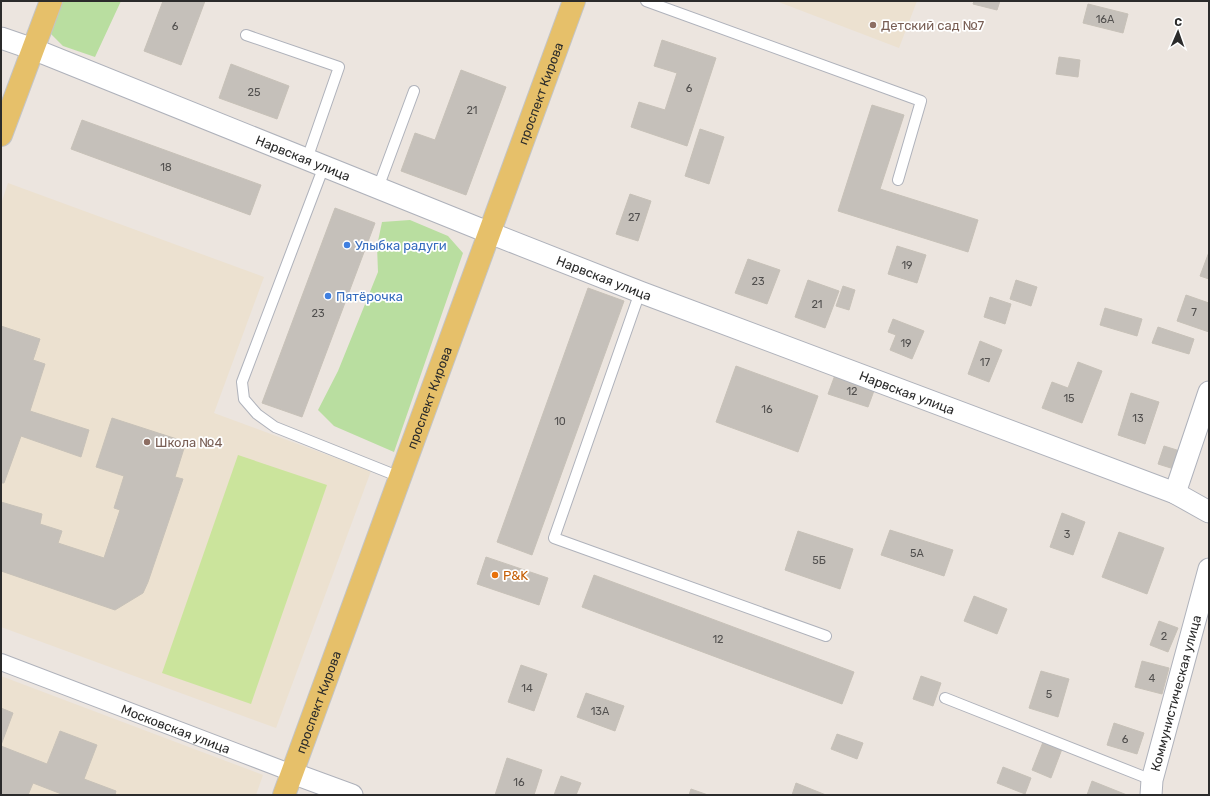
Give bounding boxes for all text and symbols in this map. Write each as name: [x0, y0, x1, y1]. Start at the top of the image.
north arrow: [1158, 12, 1198, 52]
house number: 16А: [1096, 13, 1115, 26]
text: С: [1174, 16, 1183, 29]
place label: Детский сад №7: [881, 18, 984, 33]
house number: 6: [172, 20, 179, 33]
marker: Детский сад №7: [868, 20, 878, 30]
street label: проспект Кирова: [515, 40, 566, 147]
house number: 6: [686, 82, 693, 95]
house number: 25: [248, 86, 261, 99]
house number: 21: [466, 104, 478, 117]
street label: Нарвская улица: [254, 132, 353, 183]
house number: 18: [160, 161, 172, 174]
house number: 27: [628, 211, 640, 224]
place label: Улыбка радуги: [355, 238, 447, 253]
marker: Улыбка радуги: [342, 240, 352, 250]
street label: Нарвская улица: [554, 252, 654, 303]
house number: 19: [901, 259, 913, 272]
house number: 23: [751, 275, 765, 288]
place label: Пятёрочка: [336, 289, 403, 304]
marker: Пятёрочка: [323, 291, 333, 301]
house number: 21: [811, 298, 823, 311]
house number: 7: [1191, 306, 1197, 319]
house number: 23: [311, 307, 325, 320]
house number: 19: [900, 337, 912, 350]
street label: проспект Кирова: [404, 344, 455, 451]
house number: 17: [980, 356, 991, 369]
street label: Нарвская улица: [857, 368, 957, 417]
house number: 12: [846, 385, 858, 398]
house number: 15: [1063, 392, 1075, 405]
house number: 16: [761, 403, 773, 416]
house number: 13: [1132, 412, 1144, 425]
house number: 10: [554, 415, 566, 428]
place label: Школа №4: [155, 435, 222, 450]
marker: Школа №4: [142, 437, 152, 447]
house number: 3: [1064, 528, 1071, 541]
house number: 5А: [910, 547, 925, 560]
house number: 5Б: [812, 554, 826, 567]
place label: P&K: [503, 568, 528, 583]
marker: P&K: [490, 570, 500, 580]
street label: Коммунистическая улица: [1147, 613, 1204, 773]
house number: 2: [1161, 630, 1167, 643]
house number: 12: [712, 633, 724, 646]
street label: проспект Кирова: [292, 649, 344, 755]
house number: 4: [1149, 672, 1156, 685]
house number: 14: [521, 682, 533, 695]
house number: 5: [1046, 688, 1053, 701]
street label: Московская улица: [119, 701, 232, 756]
house number: 13А: [591, 705, 610, 718]
house number: 6: [1122, 733, 1129, 746]
house number: 16: [513, 776, 525, 789]

